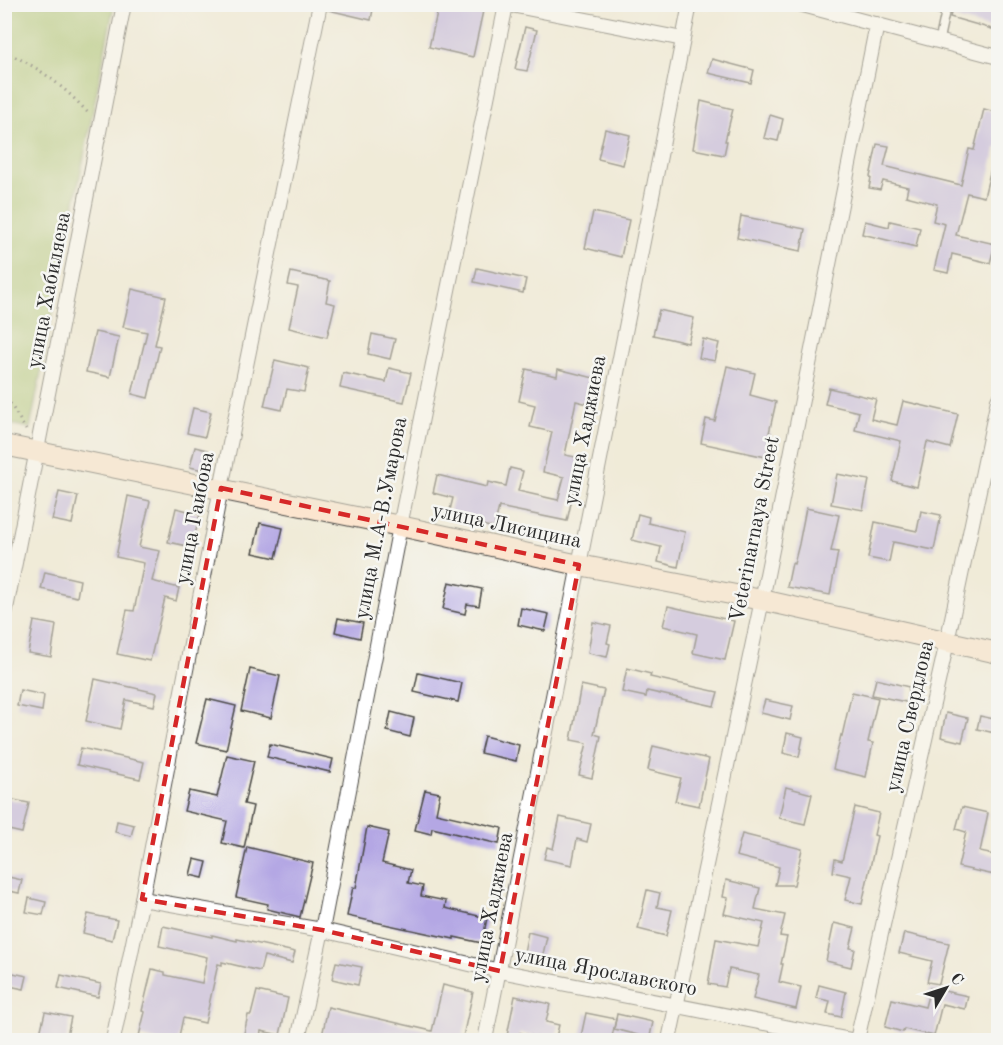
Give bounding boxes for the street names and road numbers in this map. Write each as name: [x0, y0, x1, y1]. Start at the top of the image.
street label: улица Хабиляева: [24, 210, 75, 370]
street label: улица Хаджиева: [561, 353, 610, 507]
street label: улица М.А-В.Умарова: [352, 415, 411, 621]
street label: Veterinarnaya Street: [727, 434, 784, 624]
street label: улица Гаибова: [172, 450, 219, 587]
street label: улица Лисицина: [430, 500, 583, 553]
street label: улица Свердлова: [883, 638, 938, 794]
street label: улица Хаджиева: [468, 830, 517, 984]
street label: улица Ярославского: [513, 944, 699, 1000]

